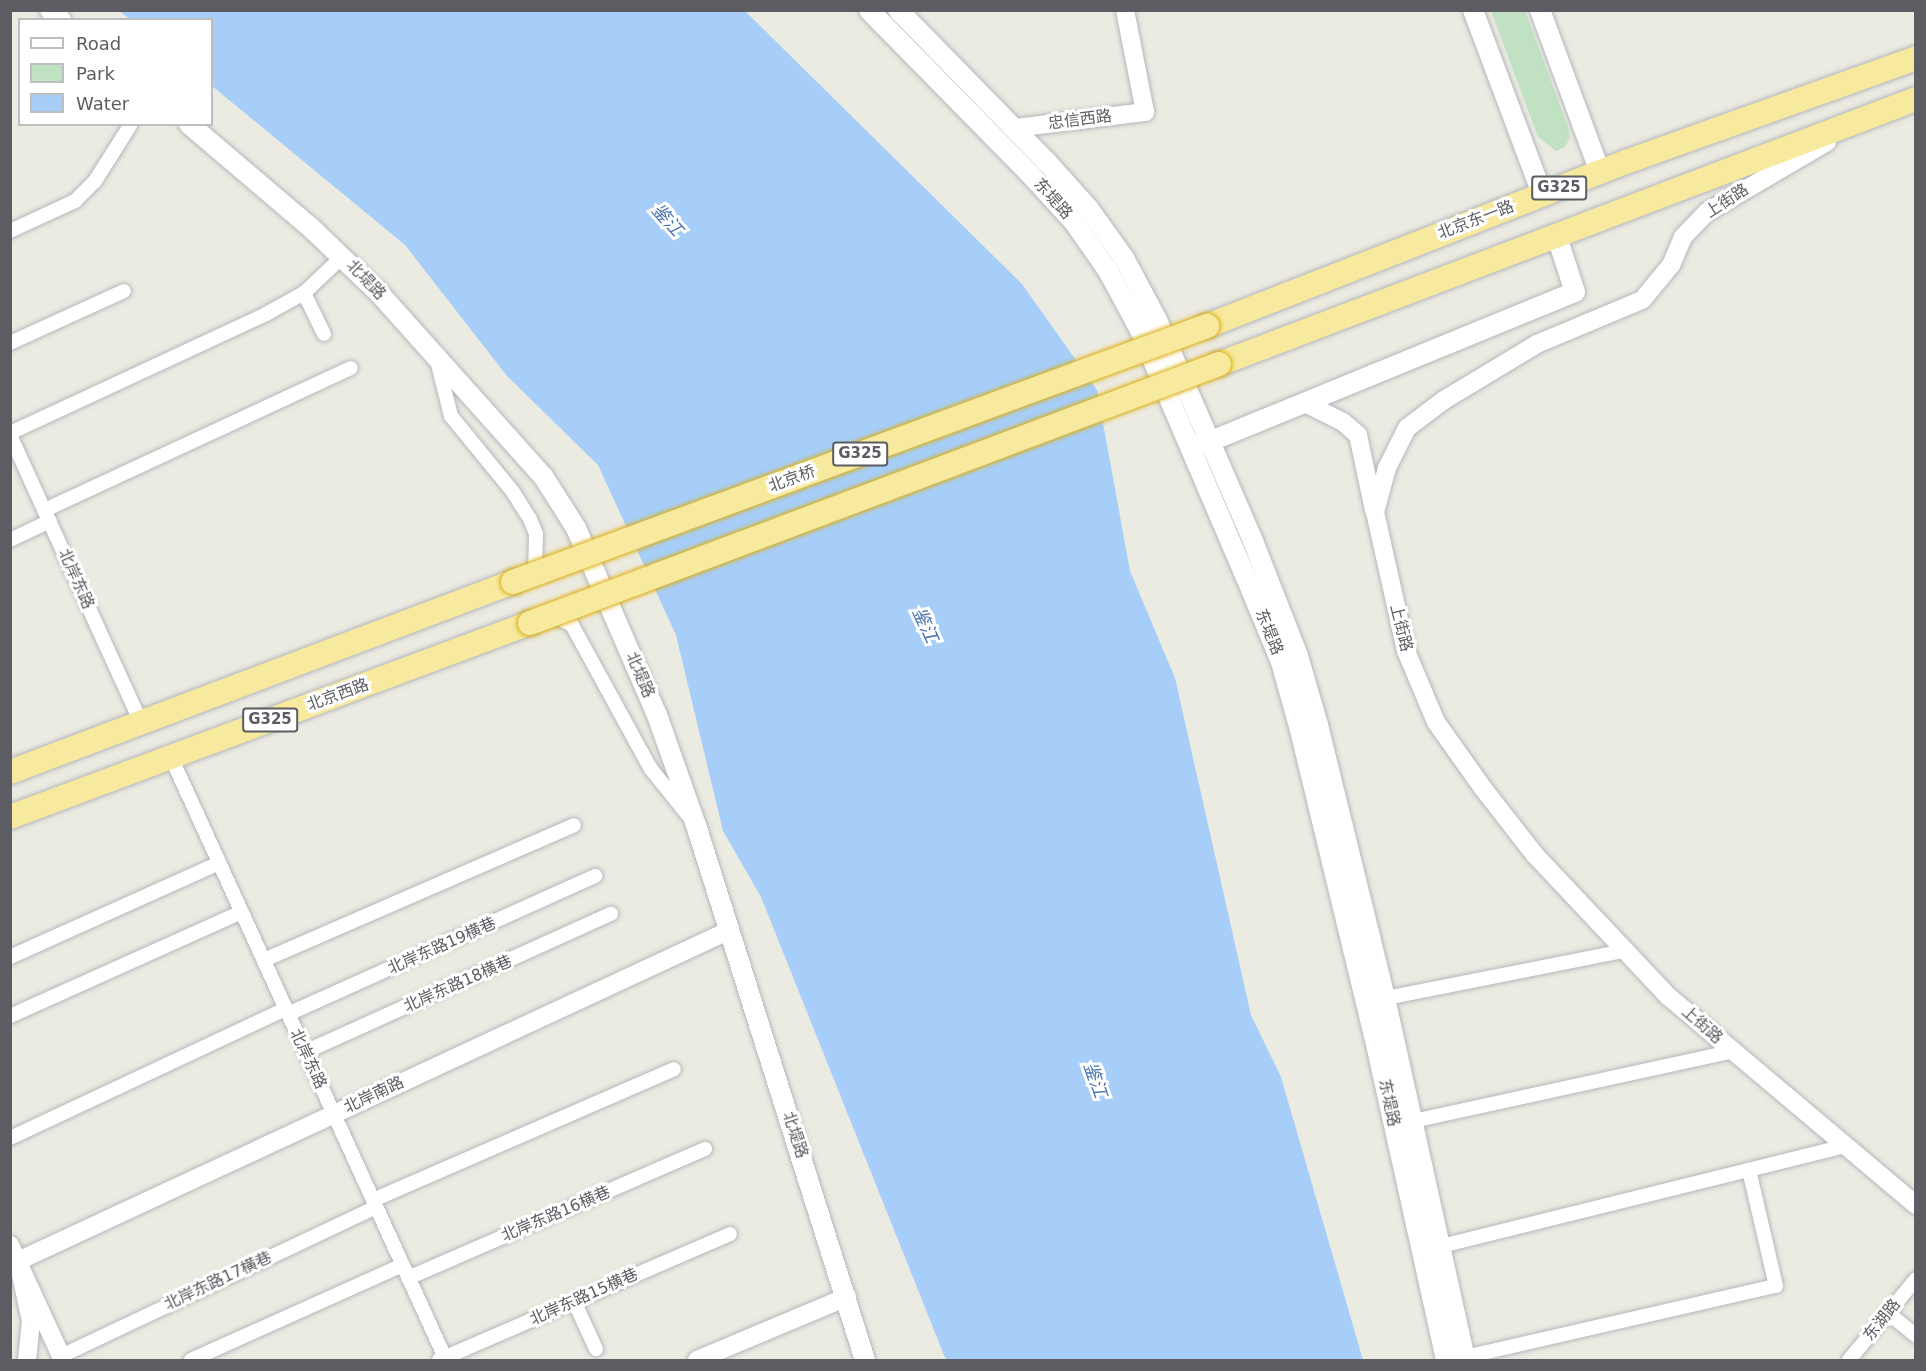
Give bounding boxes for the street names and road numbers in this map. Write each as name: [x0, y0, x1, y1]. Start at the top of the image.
street label: 忠信西路: [1047, 107, 1113, 133]
street label: 东堤路: [1030, 175, 1076, 223]
road number: G325: [1530, 176, 1588, 200]
street label: 上街路: [1702, 180, 1752, 222]
street label: 北京东一路: [1435, 197, 1517, 243]
street label: 北堤路: [342, 256, 390, 304]
road number: G325: [832, 442, 888, 466]
street label: 北京桥: [766, 462, 818, 496]
street label: 北岸东路: [54, 546, 98, 612]
street label: 上街路: [1386, 602, 1416, 654]
street label: 东堤路: [1251, 606, 1287, 658]
street label: 北堤路: [622, 649, 658, 701]
street label: 北京西路: [305, 675, 371, 715]
road number: G325: [242, 708, 298, 732]
street label: 北岸东路19横巷: [385, 914, 499, 978]
street label: 北岸东路18横巷: [401, 952, 515, 1016]
street label: 上街路: [1678, 1002, 1726, 1048]
street label: 北岸东路: [286, 1026, 330, 1092]
street label: 北岸南路: [341, 1073, 407, 1117]
street label: 东堤路: [1375, 1078, 1403, 1128]
street label: 北堤路: [778, 1109, 812, 1161]
street label: 北岸东路16横巷: [499, 1182, 613, 1246]
street label: 北岸东路17横巷: [161, 1248, 275, 1314]
street label: 北岸东路15横巷: [527, 1265, 641, 1329]
street label: 东湖路: [1859, 1295, 1905, 1345]

